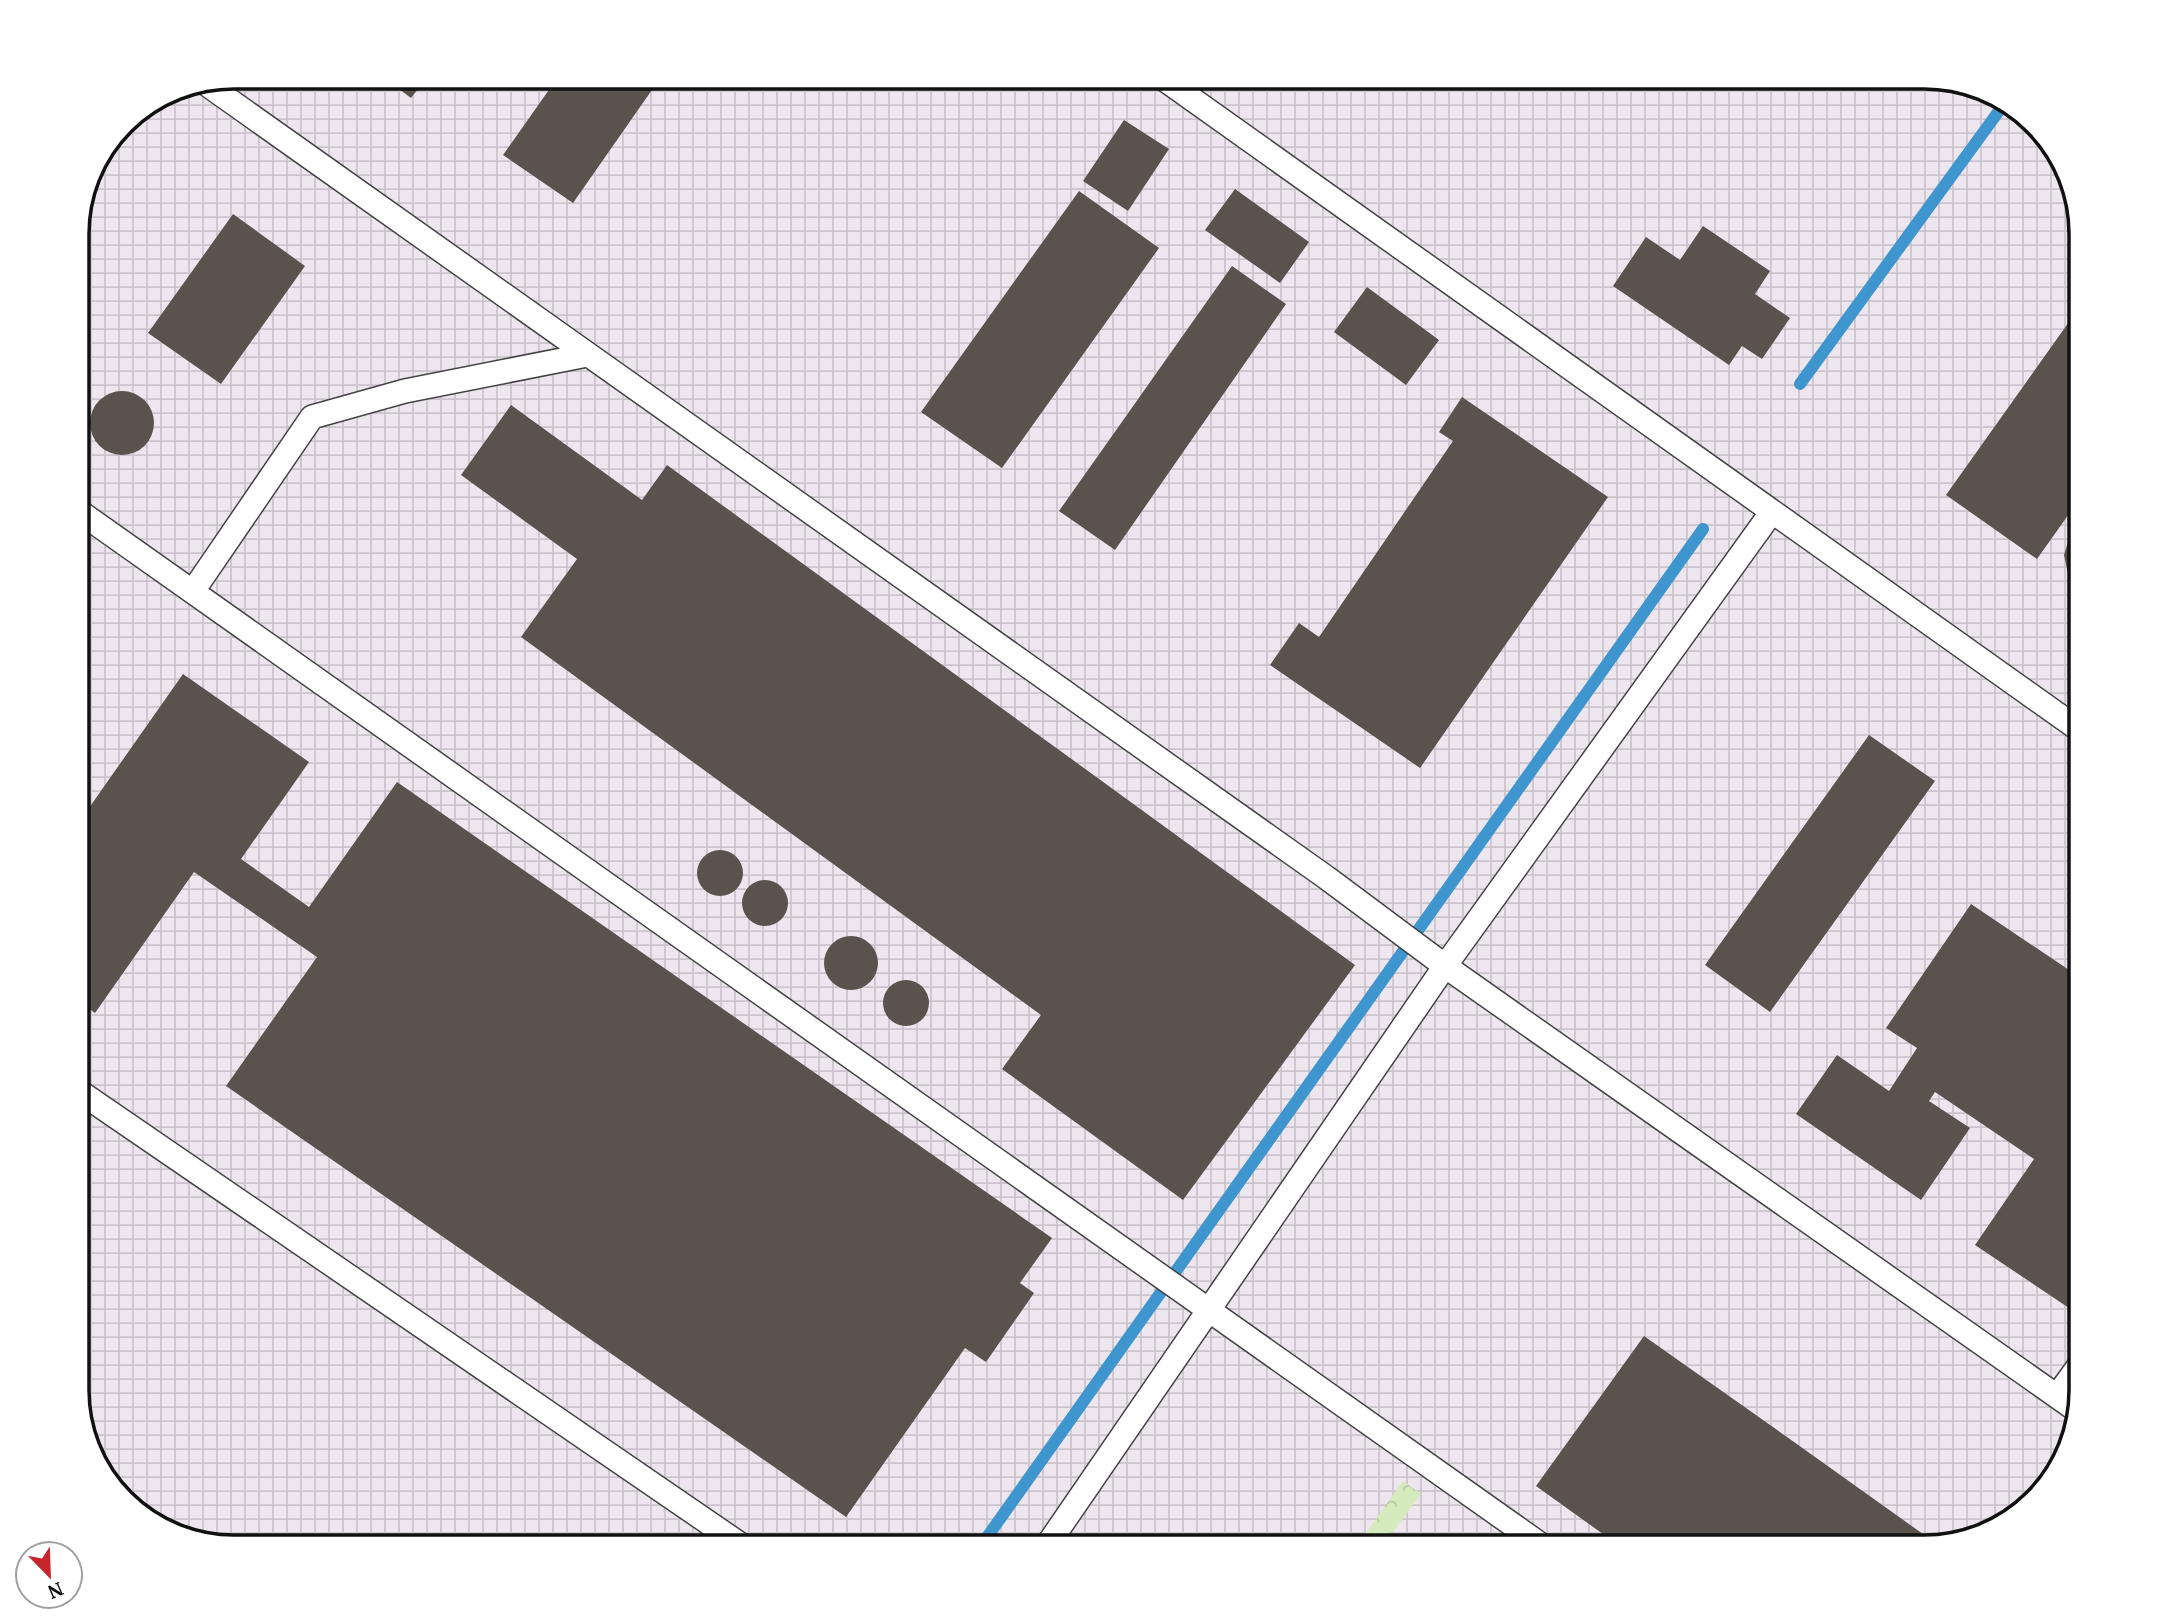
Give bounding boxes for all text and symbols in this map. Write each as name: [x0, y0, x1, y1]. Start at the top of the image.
north arrow: [14, 1540, 84, 1610]
text: N: [44, 1577, 67, 1606]

